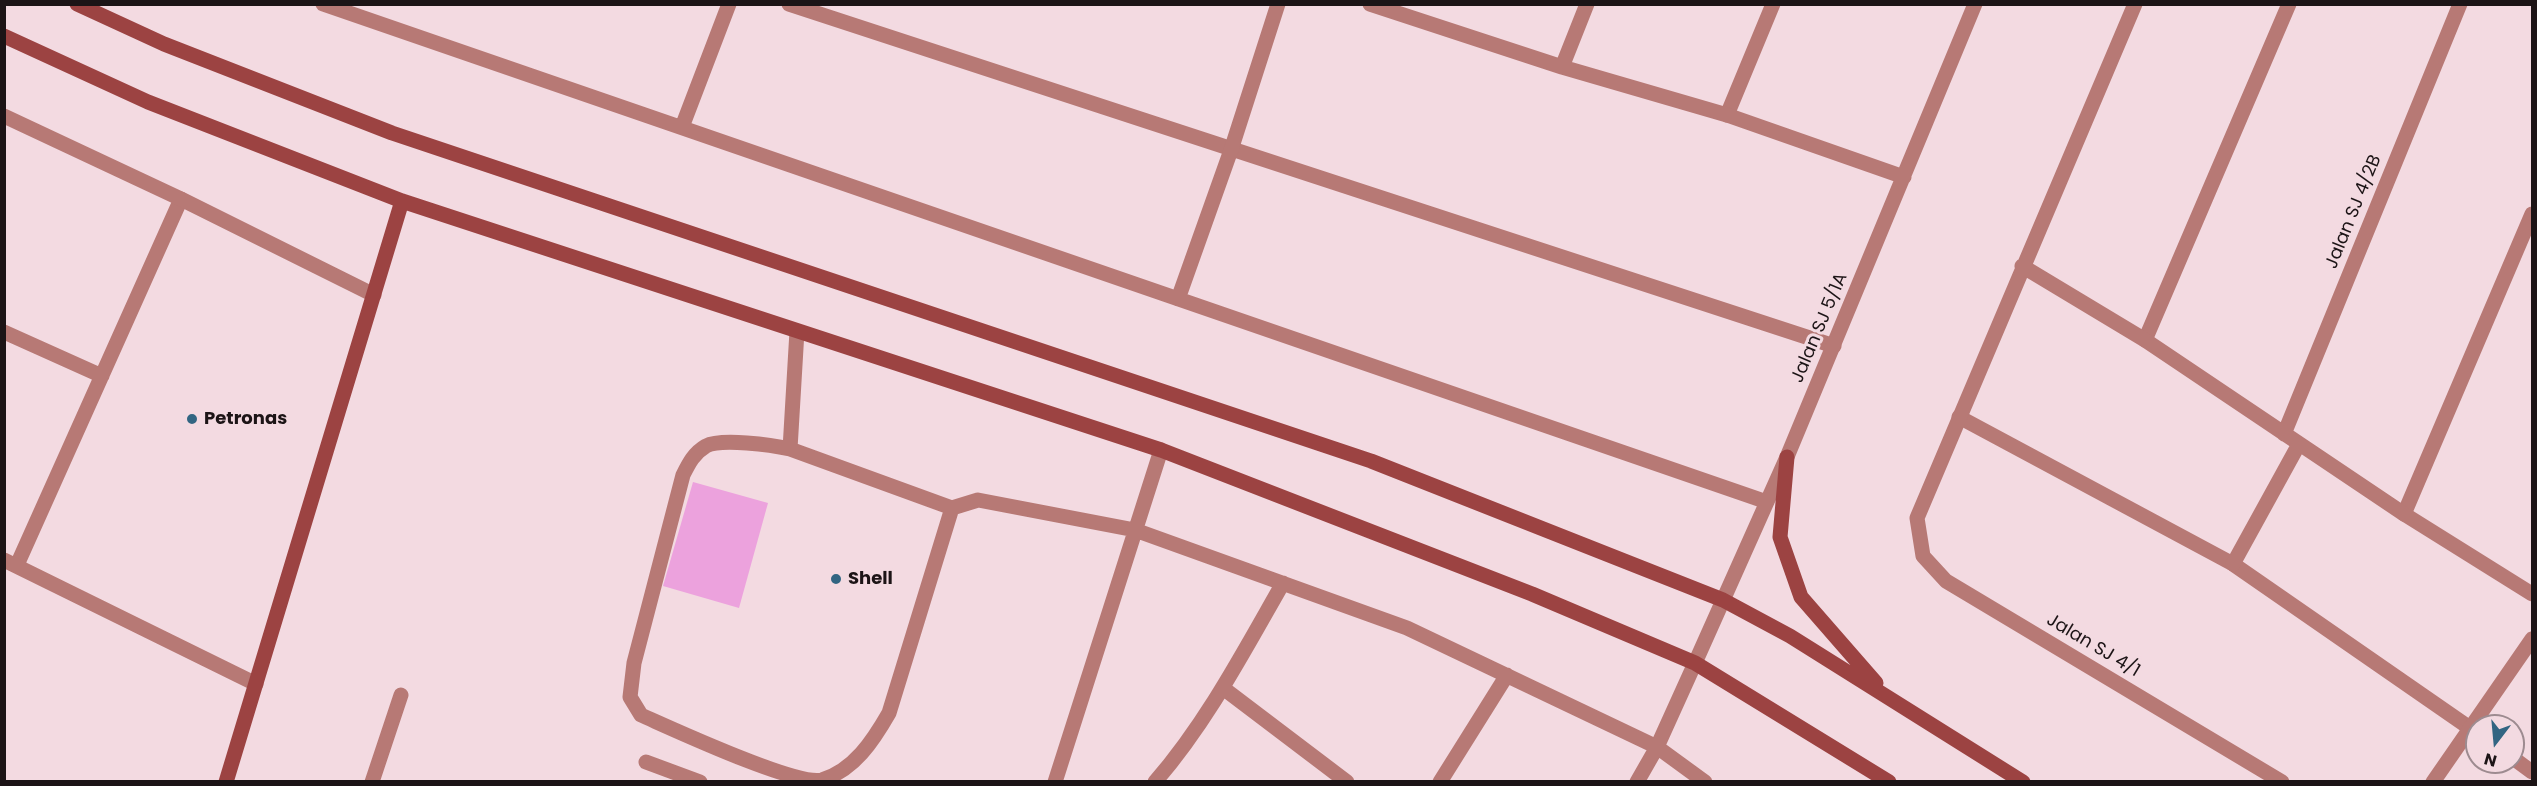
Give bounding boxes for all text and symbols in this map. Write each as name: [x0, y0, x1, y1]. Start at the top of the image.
street label: Jalan SJ 4/2B: [2321, 152, 2387, 272]
street label: Jalan SJ 5/1A: [1787, 270, 1853, 386]
place label: Petronas: [204, 408, 287, 430]
marker: Petronas: [185, 412, 199, 426]
place label: Shell: [848, 568, 893, 590]
marker: Shell: [829, 572, 843, 586]
street label: Jalan SJ 4/1: [2042, 610, 2144, 682]
north arrow: [2465, 714, 2525, 774]
text: N: [2481, 747, 2499, 773]

